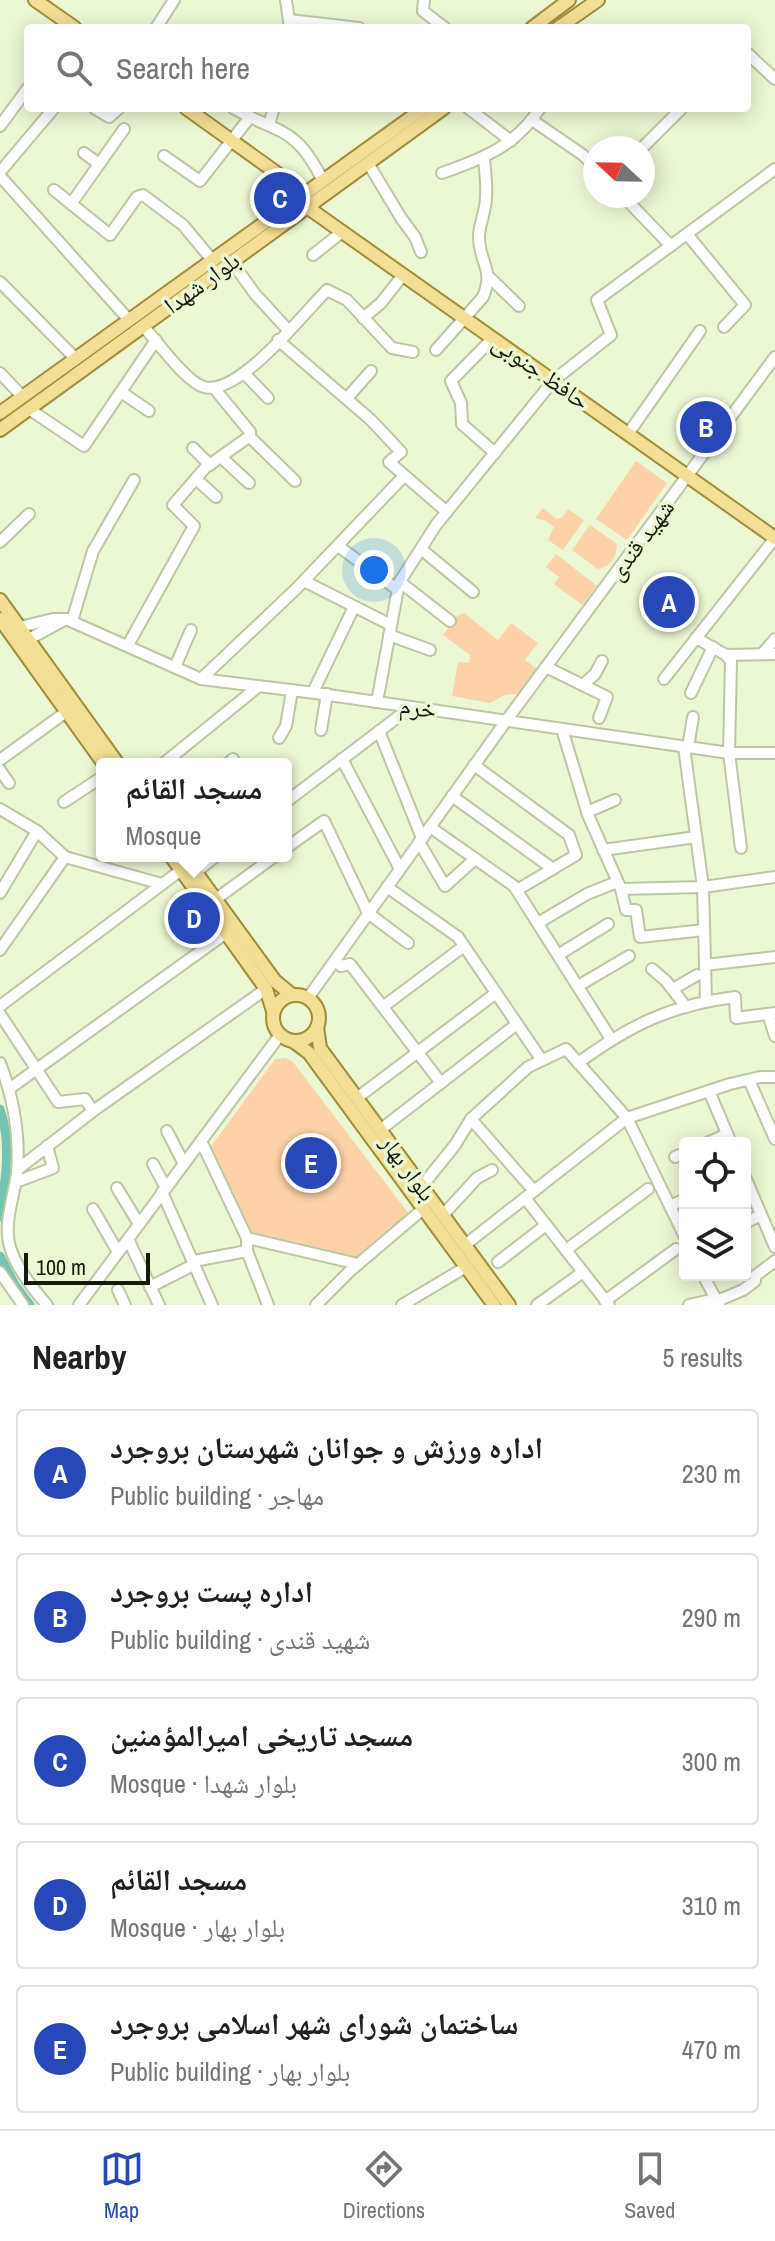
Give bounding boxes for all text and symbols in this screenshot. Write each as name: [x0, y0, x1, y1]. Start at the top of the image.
search box: [24, 24, 751, 112]
icon: search: [52, 46, 96, 90]
text: Search here: [116, 48, 250, 88]
north arrow: [583, 136, 655, 208]
pin: C: [254, 168, 306, 228]
street label: بلوار شهدا: [157, 244, 246, 320]
street label: حافظ جنوبی: [486, 326, 597, 416]
pin: B: [680, 397, 732, 457]
street label: شهید قندی: [599, 492, 681, 586]
your location: [354, 550, 394, 590]
pin: A: [643, 572, 695, 632]
street label: خرم: [398, 689, 439, 726]
popup: [96, 758, 292, 862]
text: مسجد القائم: [125, 768, 263, 808]
text: Mosque: [125, 818, 201, 853]
pin: D: [168, 888, 220, 948]
street label: بلوار بهار: [373, 1127, 444, 1207]
pin: E: [285, 1133, 337, 1193]
map controls: [679, 1137, 751, 1281]
button: locate: [679, 1137, 751, 1209]
button: layers: [679, 1209, 751, 1281]
scale bar: [24, 1249, 150, 1285]
text: 100 m: [36, 1252, 86, 1282]
text: Nearby: [32, 1334, 127, 1380]
text: 5 results: [662, 1340, 743, 1375]
text: اداره ورزش و جوانان شهرستان بروجرد: [110, 1427, 543, 1467]
text: A: [52, 1456, 68, 1491]
text: 230 m: [682, 1456, 741, 1491]
text: Public building · مهاجر: [110, 1478, 324, 1513]
text: اداره پست بروجرد: [110, 1571, 313, 1611]
text: B: [52, 1600, 68, 1635]
text: 290 m: [682, 1600, 741, 1635]
text: Public building · شهید قندی: [110, 1622, 370, 1657]
text: مسجد تاریخی امیرالمؤمنین: [110, 1715, 413, 1755]
text: C: [52, 1744, 68, 1779]
text: 300 m: [682, 1744, 741, 1779]
text: Mosque · بلوار شهدا: [110, 1766, 297, 1801]
text: مسجد القائم: [110, 1859, 247, 1899]
text: D: [52, 1888, 68, 1923]
text: 310 m: [682, 1888, 741, 1923]
text: Mosque · بلوار بهار: [110, 1910, 285, 1945]
text: ساختمان شورای شهر اسلامی بروجرد: [110, 2003, 518, 2043]
text: E: [53, 2032, 67, 2067]
text: 470 m: [682, 2032, 741, 2067]
text: Public building · بلوار بهار: [110, 2054, 350, 2089]
tab: Map: [100, 2147, 144, 2225]
tab: Directions: [343, 2147, 425, 2225]
tab: Saved: [624, 2147, 675, 2225]

